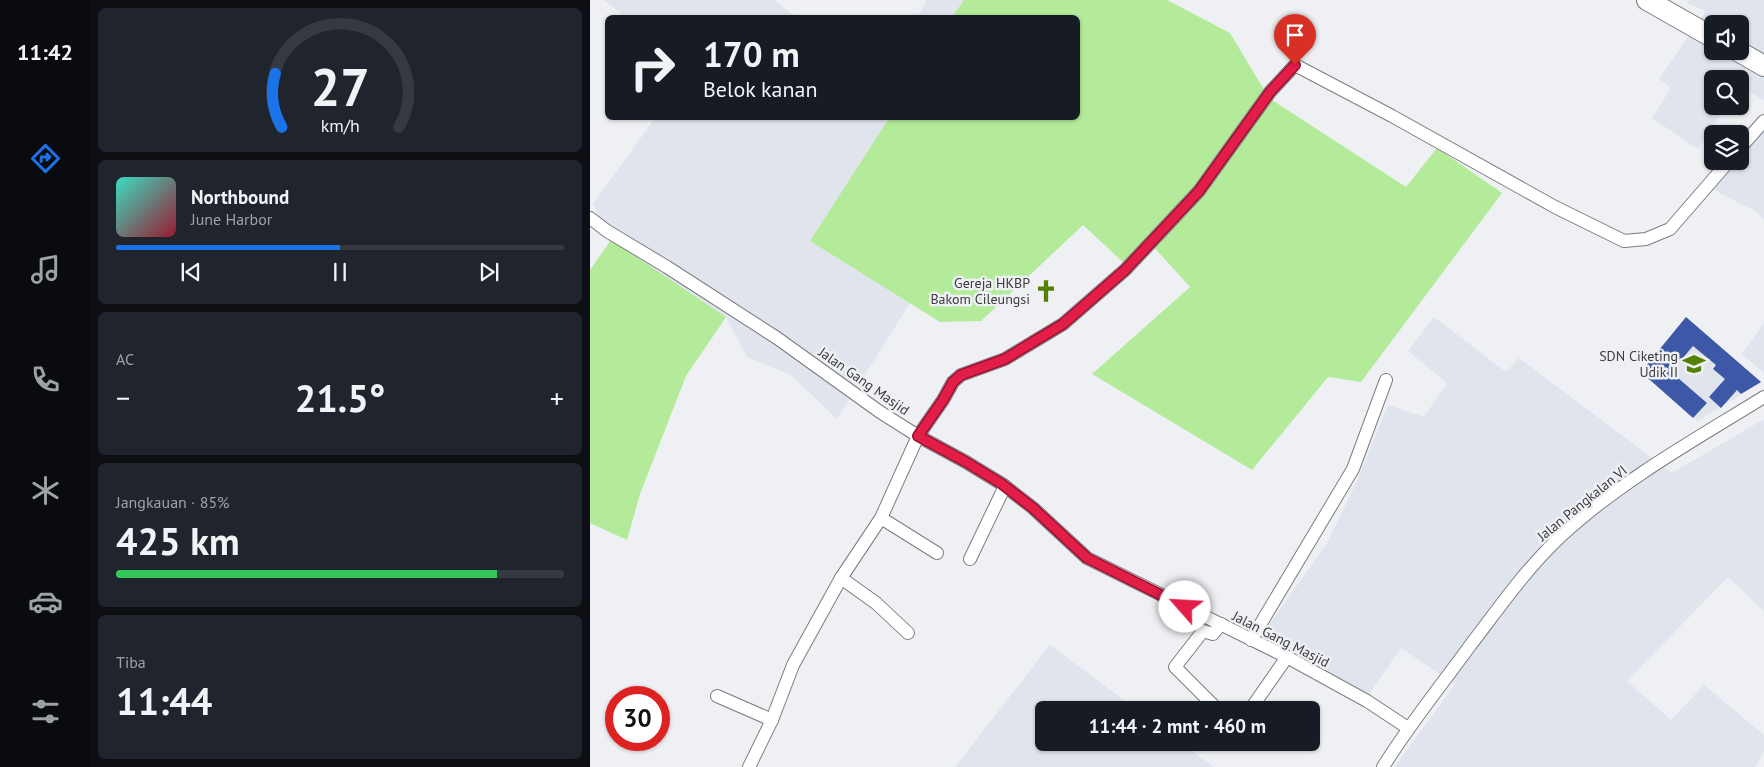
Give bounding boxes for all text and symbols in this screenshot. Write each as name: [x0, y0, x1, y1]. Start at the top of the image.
pin: [1274, 14, 1316, 65]
map controls: [1704, 15, 1749, 170]
button: sound: [1704, 15, 1749, 60]
icon: arrive: [1281, 21, 1309, 49]
text: 170 m: [703, 31, 800, 77]
icon: right: [620, 35, 685, 100]
text: 11:42: [17, 38, 73, 66]
text: 27: [311, 53, 369, 120]
button: search: [1704, 70, 1749, 115]
text: Belok kanan: [703, 75, 817, 103]
text: km/h: [320, 114, 360, 137]
button: layers: [1704, 125, 1749, 170]
icon: directions: [28, 141, 63, 176]
text: Northbound: [191, 185, 289, 209]
text: June Harbor: [191, 209, 272, 229]
icon: music: [28, 252, 63, 287]
icon: previous: [177, 258, 205, 286]
icon: pause: [326, 258, 354, 286]
icon: next: [475, 258, 503, 286]
place label: Gereja HKBP Bakom Cileungsi: [930, 274, 1030, 308]
church icon: Gereja HKBP Bakom Cileungsi: [1033, 278, 1059, 304]
street label: Jalan Gang Masjid: [814, 342, 913, 419]
place label: SDN Ciketing Udik II: [1599, 347, 1678, 381]
text: AC: [116, 349, 134, 369]
school or university icon: SDN Ciketing Udik II: [1681, 351, 1707, 377]
icon: phone: [28, 362, 63, 397]
text: 21.5°: [295, 373, 385, 422]
text: −: [116, 379, 130, 416]
text: +: [550, 379, 564, 416]
street label: Jalan Pangkalan VI: [1533, 461, 1631, 545]
icon: climate: [28, 473, 63, 508]
text: Jangkauan · 85%: [116, 492, 229, 512]
text: 425 km: [116, 516, 240, 565]
position arrow: [1158, 580, 1210, 632]
icon: car: [28, 584, 63, 619]
street label: Jalan Gang Masjid: [1228, 606, 1333, 671]
text: Tiba: [116, 652, 146, 672]
text: 11:44: [116, 676, 212, 725]
speed limit sign: 30: [605, 686, 670, 751]
icon: filters: [28, 694, 63, 729]
text: 11:44 · 2 mnt · 460 m: [1089, 714, 1266, 738]

